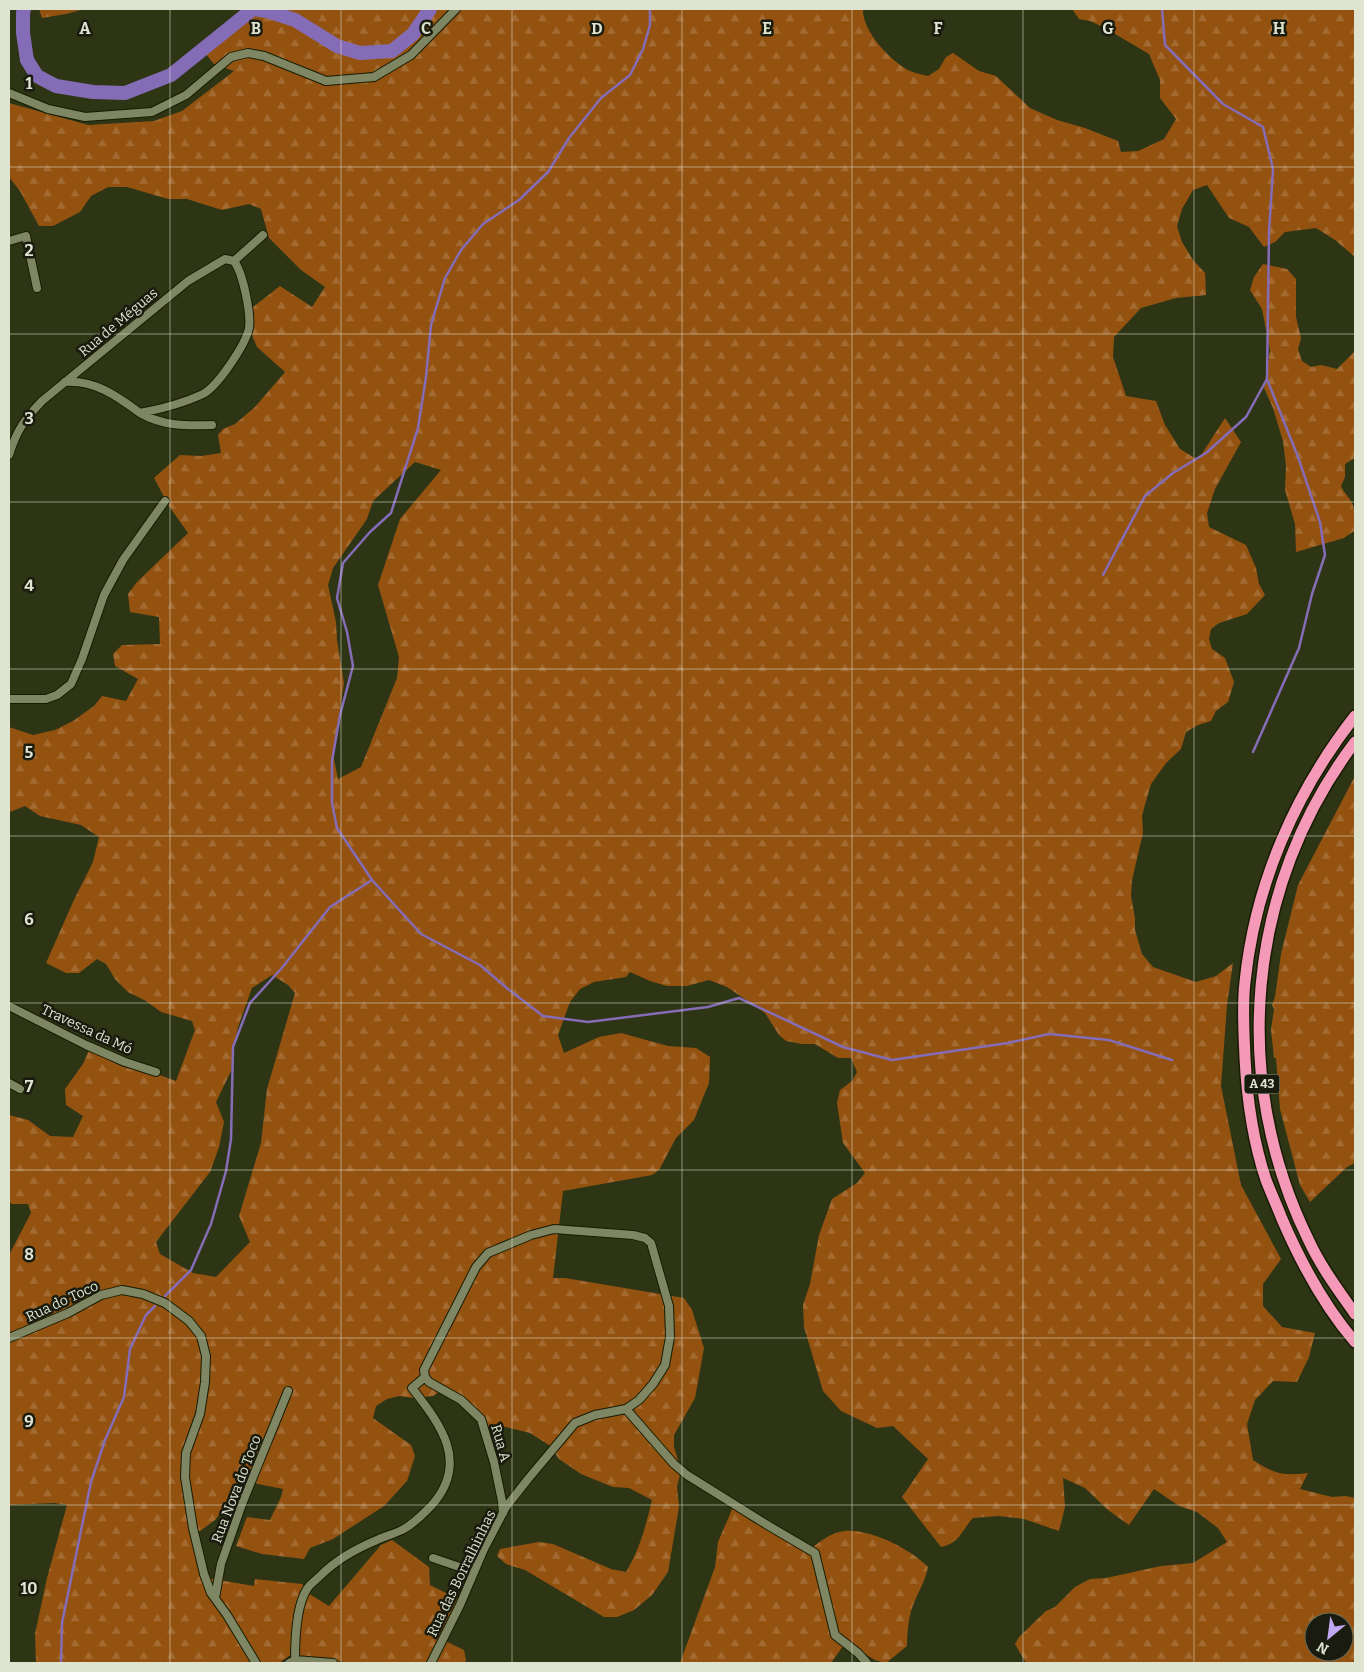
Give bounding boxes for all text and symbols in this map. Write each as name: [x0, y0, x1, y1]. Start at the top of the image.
text: A: [79, 19, 91, 38]
text: B: [251, 19, 261, 38]
text: C: [421, 19, 431, 38]
text: D: [591, 19, 603, 38]
text: E: [762, 19, 772, 38]
text: F: [934, 19, 943, 38]
text: G: [1102, 19, 1114, 38]
text: H: [1273, 19, 1286, 38]
text: 1: [26, 74, 33, 93]
text: 2: [24, 241, 34, 260]
street label: Rua de Méguas: [75, 284, 161, 360]
text: 3: [24, 409, 34, 428]
text: 4: [24, 576, 34, 595]
text: 5: [25, 743, 34, 762]
text: 6: [24, 910, 34, 929]
street label: Travessa da Mó: [39, 1001, 135, 1058]
road number: A 43: [1244, 1074, 1280, 1094]
text: 7: [25, 1077, 34, 1096]
text: 8: [24, 1245, 34, 1264]
street label: Rua do Toco: [23, 1277, 101, 1326]
text: 9: [24, 1412, 34, 1431]
street label: Rua A: [487, 1423, 514, 1464]
street label: Rua Nova do Toco: [208, 1433, 265, 1545]
street label: Rua das Borralhinhas: [423, 1507, 499, 1639]
text: 10: [20, 1579, 38, 1598]
north arrow: [1304, 1612, 1354, 1662]
text: N: [1314, 1638, 1332, 1658]

